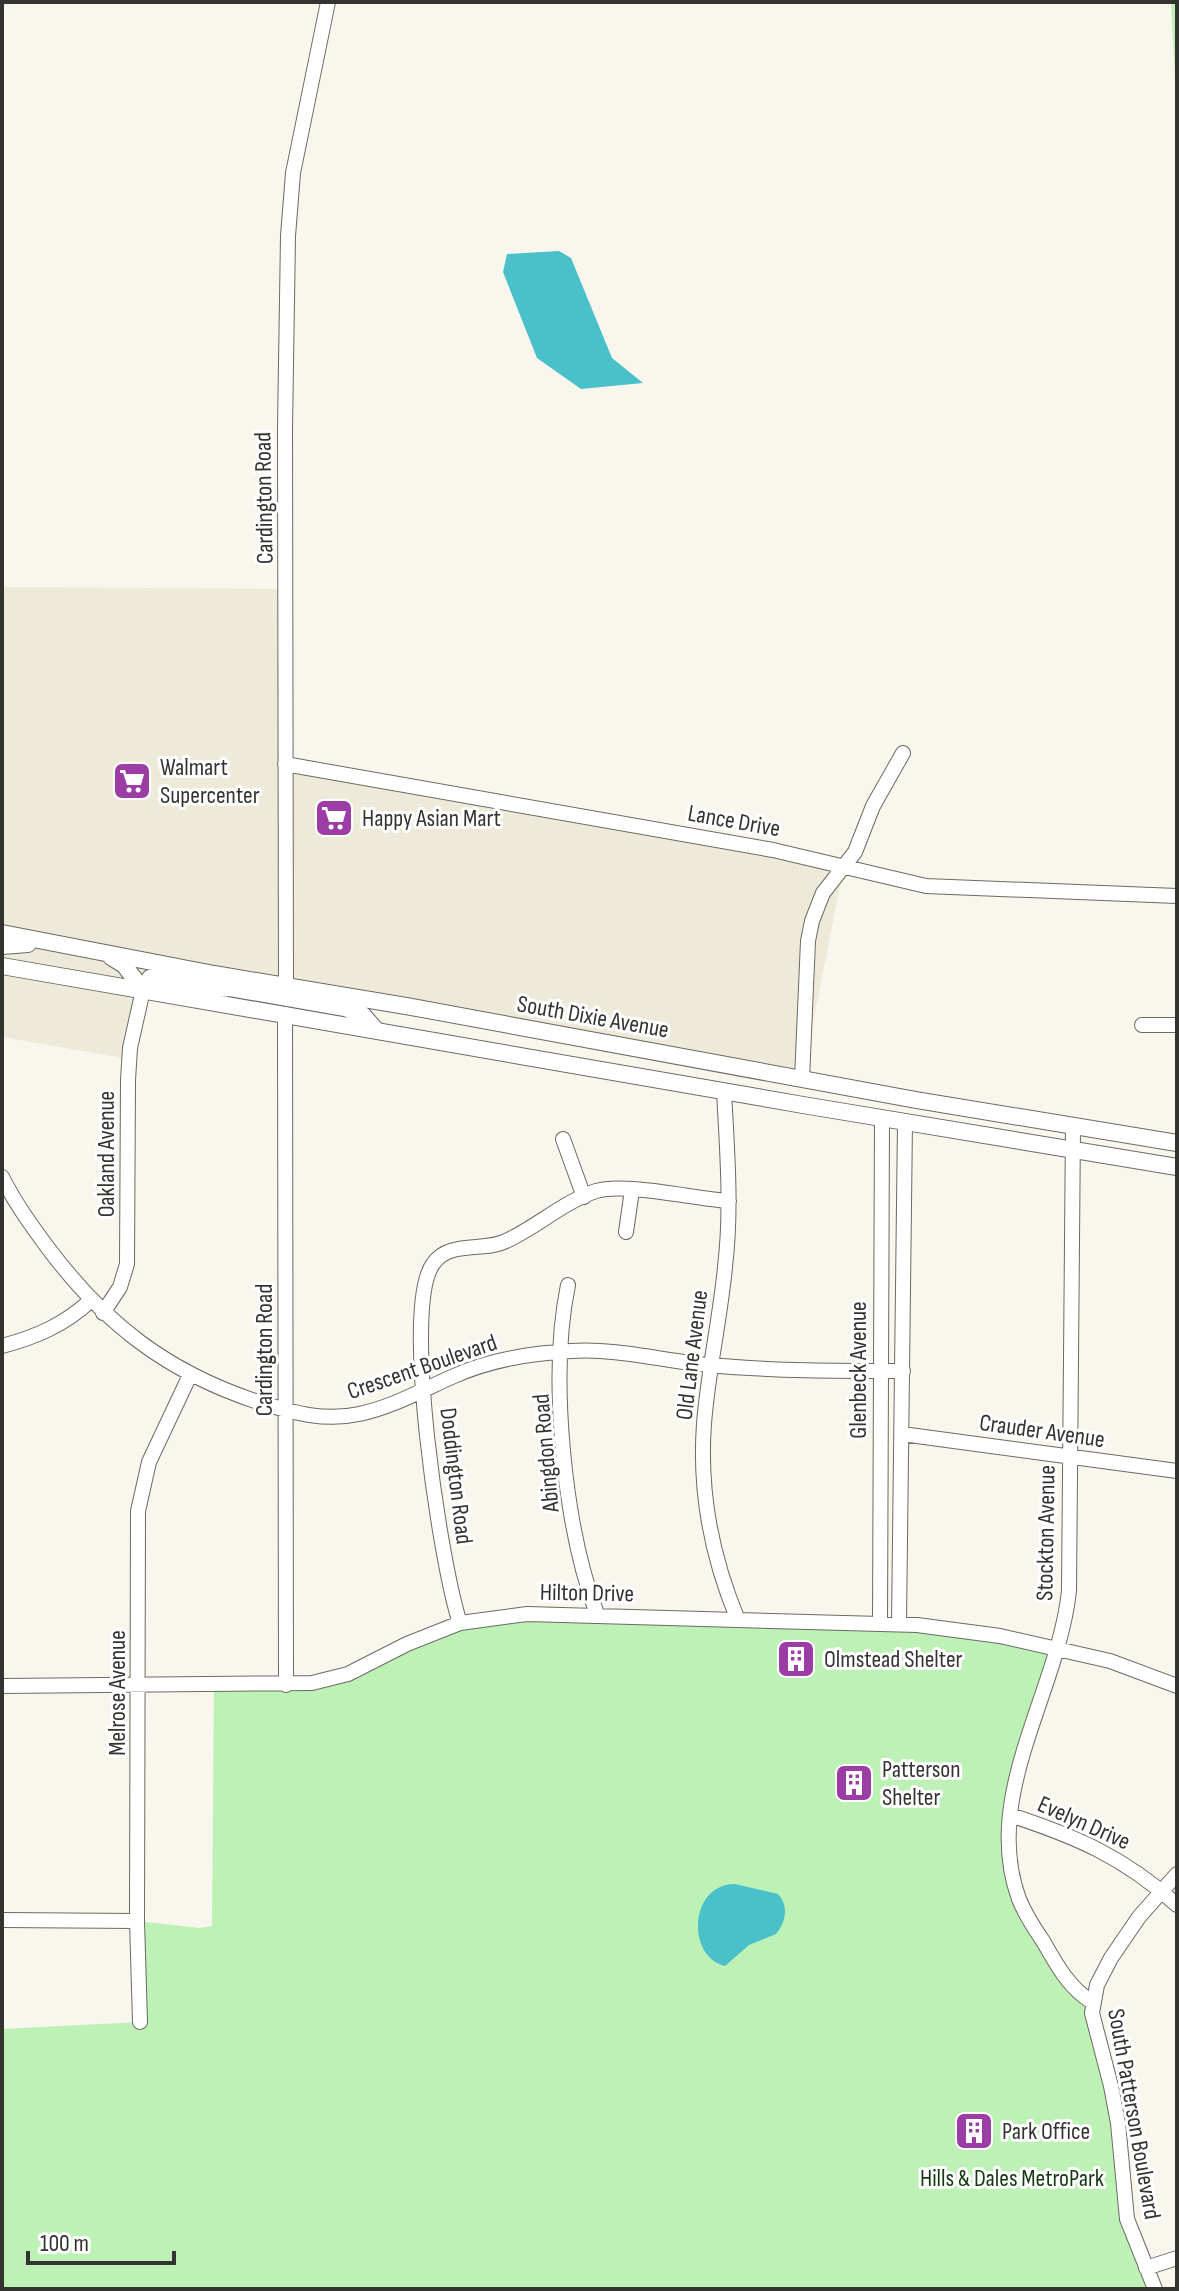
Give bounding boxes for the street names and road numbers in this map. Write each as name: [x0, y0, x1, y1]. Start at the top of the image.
street label: Cardington Road: [248, 432, 280, 564]
street label: Lance Drive: [686, 799, 782, 843]
street label: South Dixie Avenue: [515, 989, 671, 1045]
street label: Oakland Avenue: [92, 1091, 121, 1217]
street label: Cardington Road: [250, 1284, 279, 1416]
street label: Old Lane Avenue: [670, 1288, 714, 1422]
street label: Glenbeck Avenue: [844, 1301, 873, 1439]
street label: Crescent Boulevard: [343, 1328, 501, 1406]
street label: Abingdon Road: [526, 1393, 566, 1514]
street label: Doddington Road: [433, 1406, 479, 1546]
street label: Crauder Avenue: [977, 1408, 1107, 1454]
street label: Stockton Avenue: [1030, 1465, 1062, 1601]
street label: Hilton Drive: [540, 1578, 634, 1608]
street label: Melrose Avenue: [103, 1630, 132, 1756]
street label: Evelyn Drive: [1033, 1790, 1135, 1856]
street label: South Patterson Boulevard: [1101, 2006, 1167, 2222]

